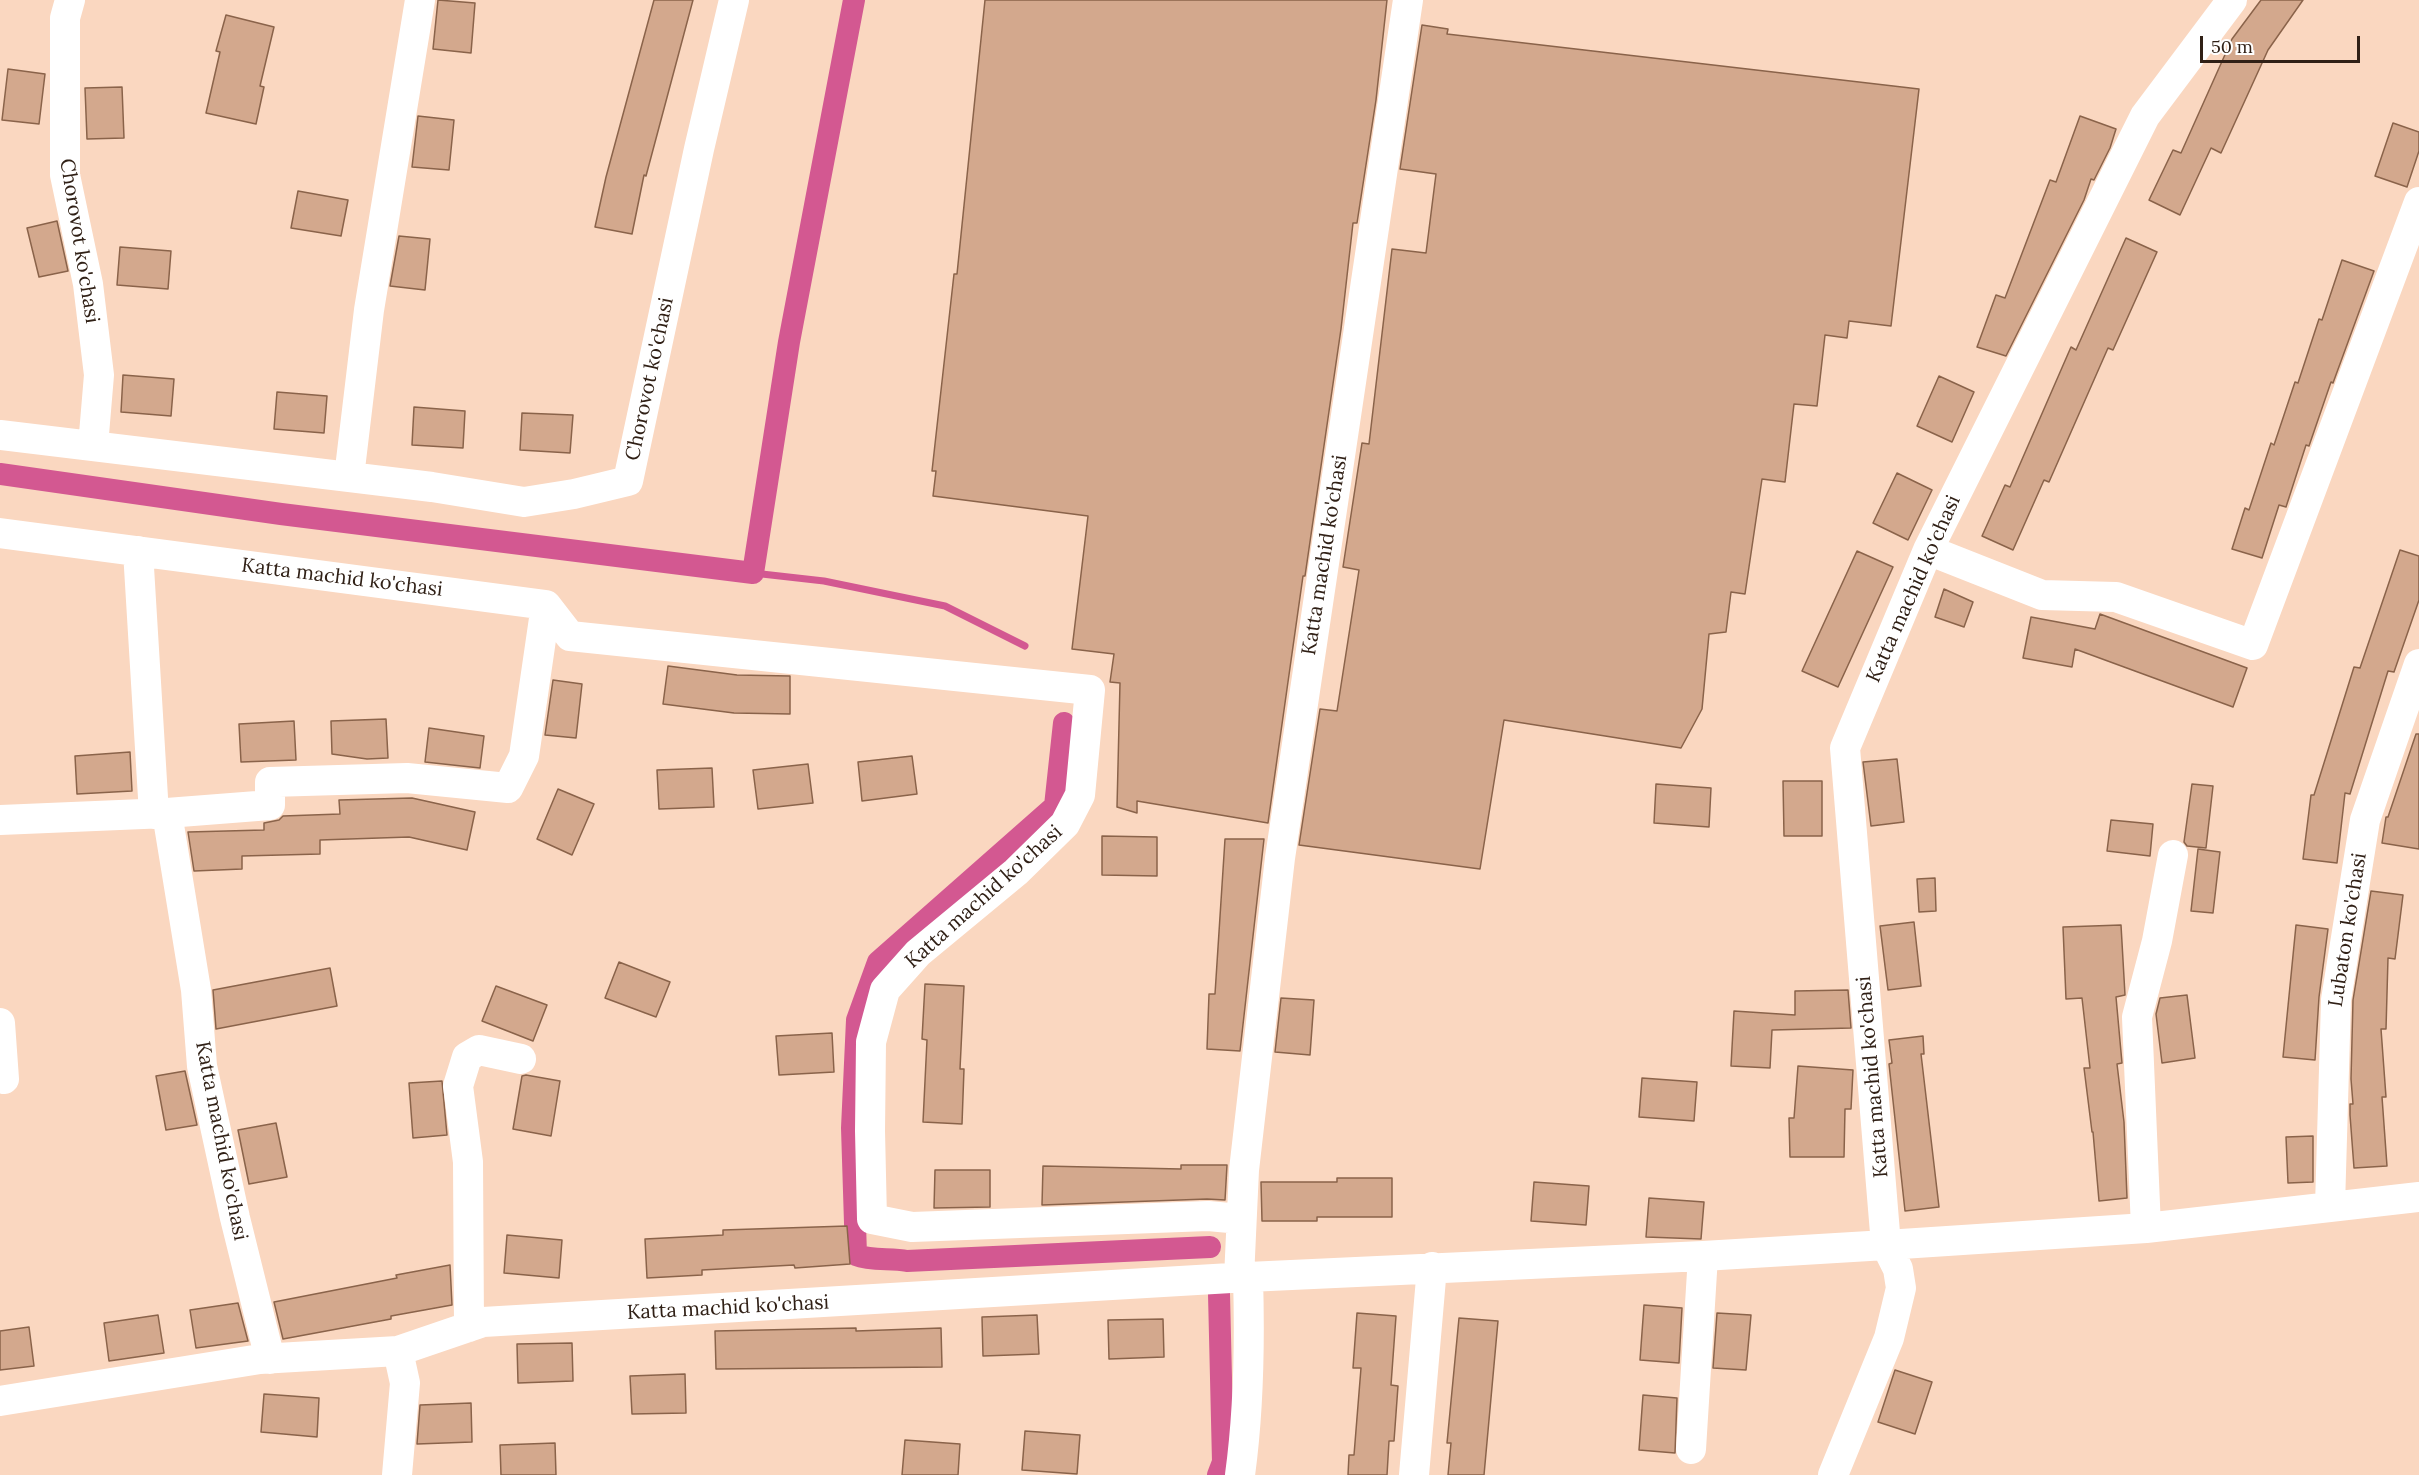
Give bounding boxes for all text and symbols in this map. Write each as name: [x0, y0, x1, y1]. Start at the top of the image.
scale bar: [2203, 24, 2364, 62]
text: 50 m: [2211, 35, 2253, 58]
street label: Chorovot ko'chasi: [54, 157, 104, 325]
street label: Chorovot ko'chasi: [621, 295, 679, 463]
street label: Katta machid ko'chasi: [1297, 453, 1353, 657]
street label: Katta machid ko'chasi: [1862, 492, 1966, 686]
street label: Katta machid ko'chasi: [240, 554, 444, 602]
street label: Katta machid ko'chasi: [901, 820, 1067, 974]
street label: Lubaton ko'chasi: [2324, 851, 2372, 1009]
street label: Katta machid ko'chasi: [1852, 975, 1894, 1179]
street label: Katta machid ko'chasi: [190, 1039, 252, 1243]
street label: Katta machid ko'chasi: [626, 1291, 830, 1325]

